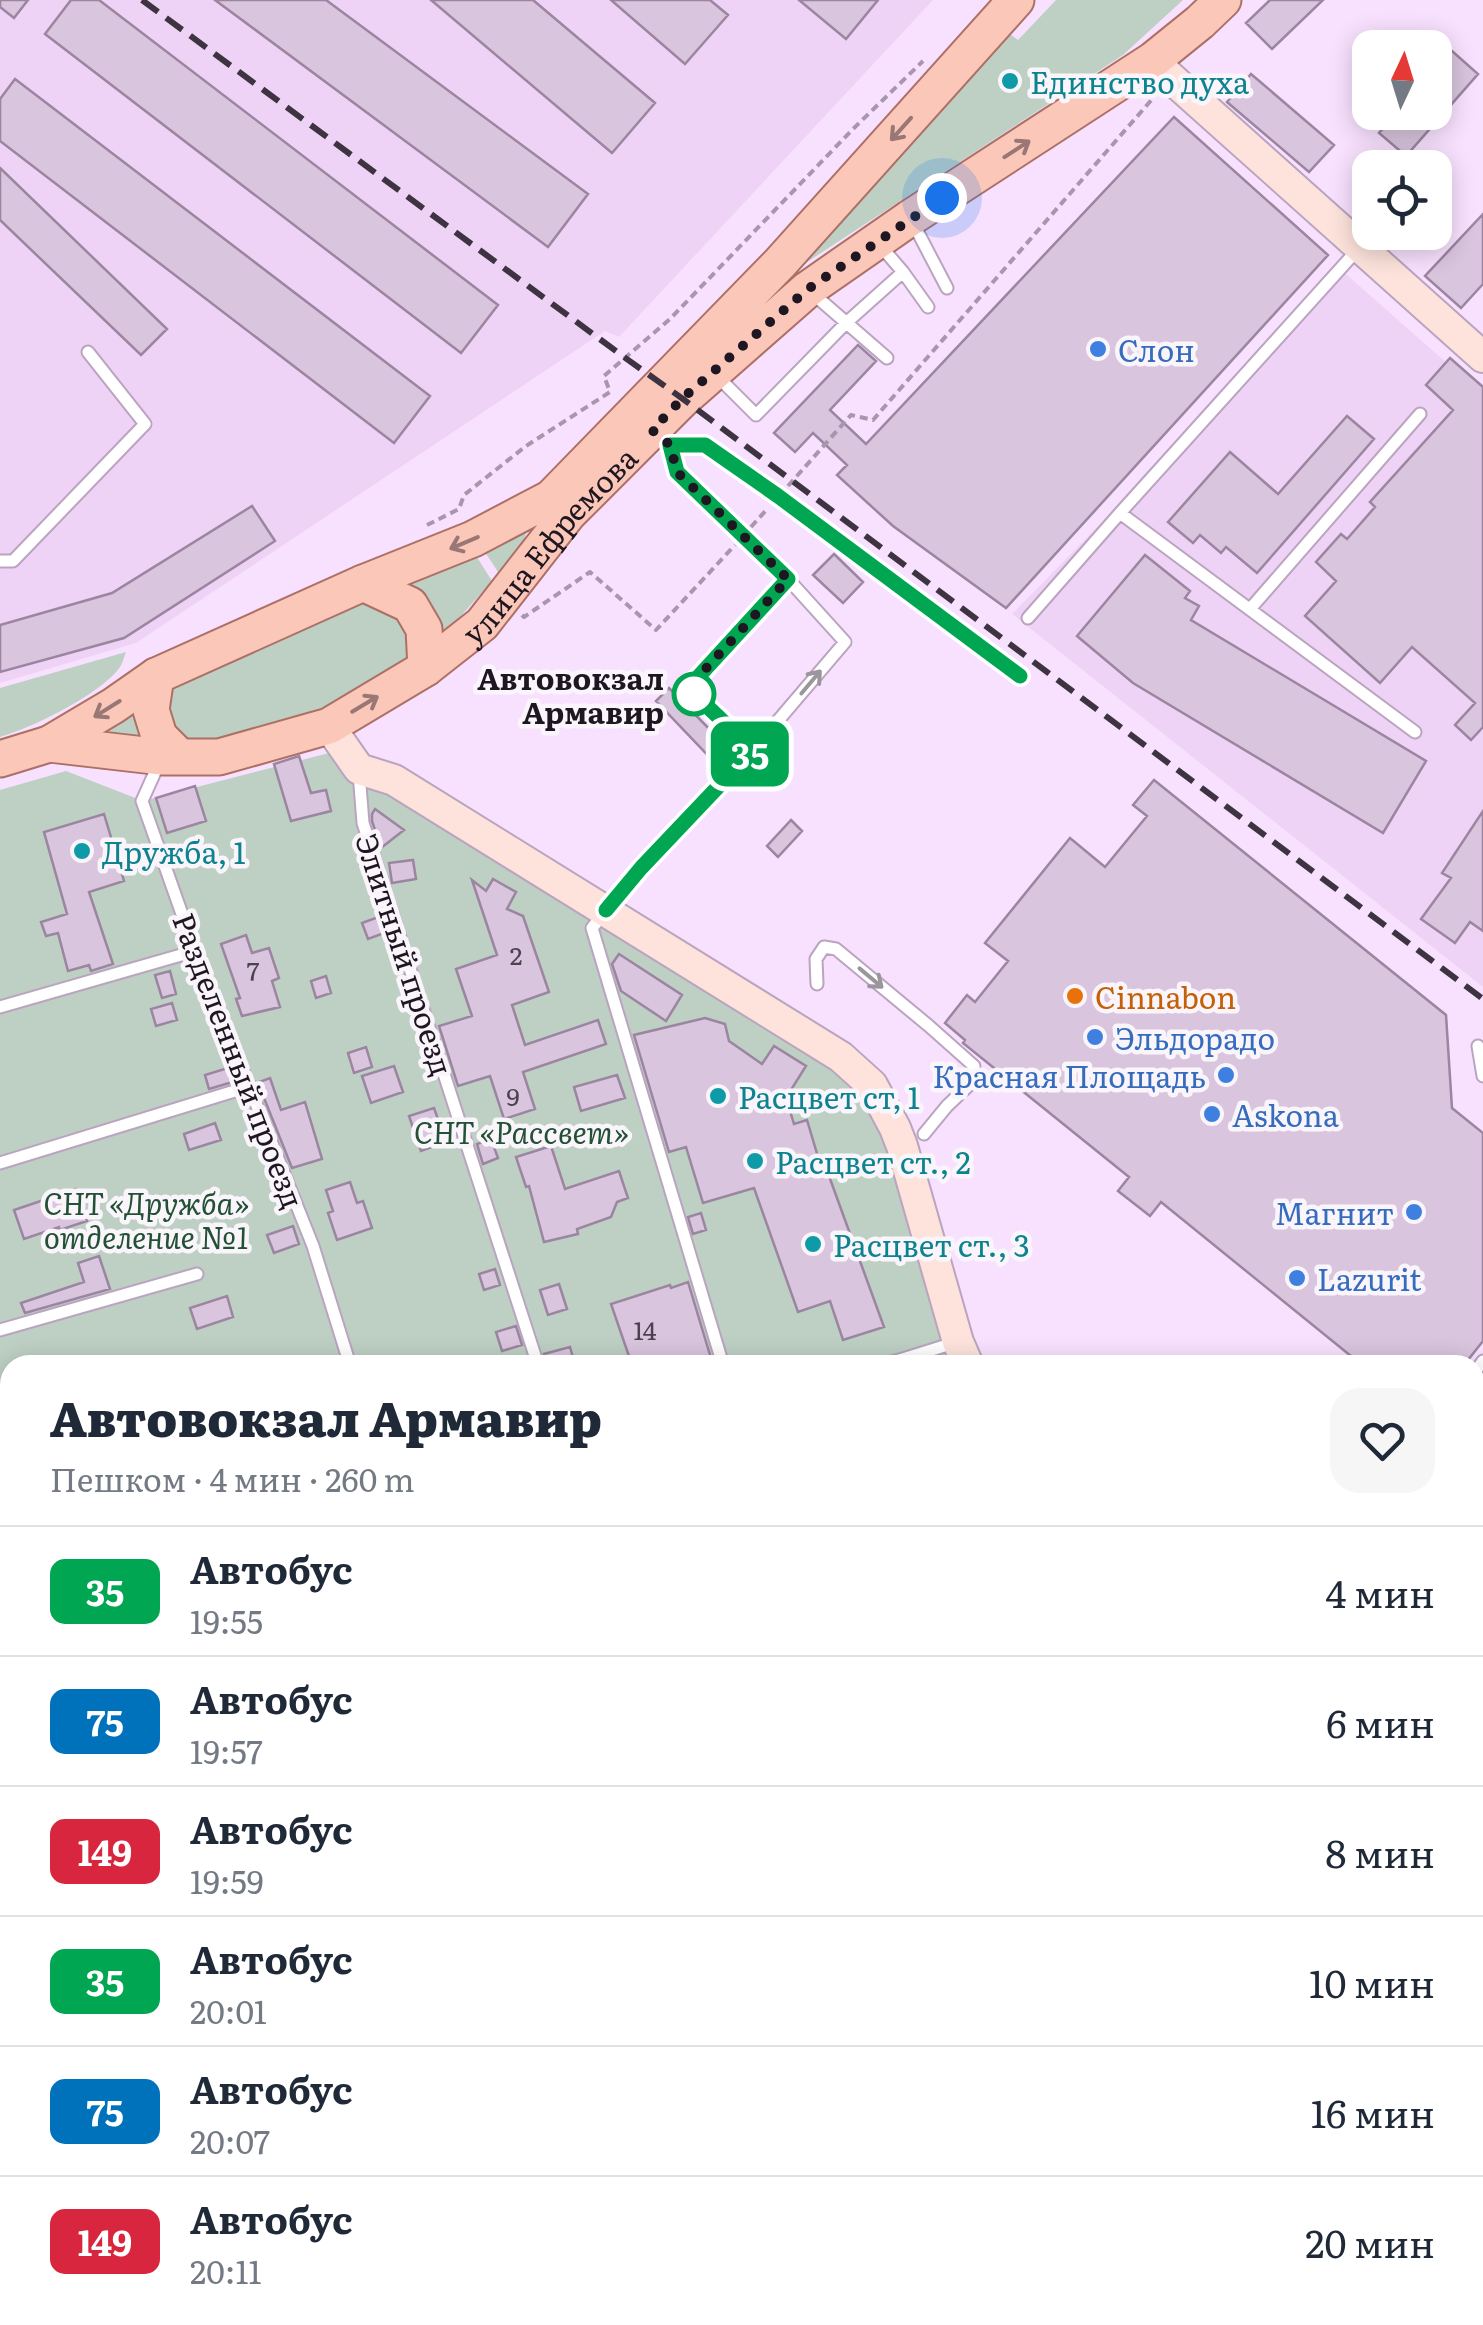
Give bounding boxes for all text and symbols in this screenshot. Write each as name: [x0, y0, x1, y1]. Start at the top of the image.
north arrow: [1352, 30, 1452, 130]
map controls: [1352, 30, 1452, 250]
place label: Единство духа: [1030, 59, 1250, 103]
marker: Единство духа: [999, 70, 1021, 92]
one-way arrow: [890, 116, 913, 141]
one-way arrow: [1002, 139, 1031, 160]
button: locate: [1352, 150, 1452, 250]
your location: [917, 173, 967, 223]
place label: Слон: [1118, 327, 1195, 371]
marker: Слон: [1087, 338, 1109, 360]
street label: улица Ефремова: [452, 435, 647, 654]
one-way arrow: [449, 535, 480, 553]
place label: Автовокзал Армавир: [477, 655, 664, 733]
one-way arrow: [800, 669, 822, 695]
marker: Автовокзал Армавир: [673, 673, 715, 715]
one-way arrow: [350, 694, 379, 714]
one-way arrow: [94, 699, 122, 720]
line badge: 35: [705, 722, 795, 786]
text: 35: [731, 728, 769, 780]
street label: Элитный проезд: [346, 827, 466, 1081]
place label: Дружба, 1: [102, 829, 246, 873]
marker: Дружба, 1: [71, 840, 93, 862]
street label: Разделенный проезд: [163, 906, 317, 1214]
house number: 2: [510, 936, 522, 973]
house number: 7: [247, 951, 260, 988]
one-way arrow: [858, 966, 883, 989]
place label: Cinnabon: [1095, 974, 1236, 1018]
marker: Cinnabon: [1064, 985, 1086, 1007]
place label: Эльдорадо: [1115, 1015, 1275, 1059]
marker: Эльдорадо: [1084, 1026, 1106, 1048]
place label: Красная Площадь: [932, 1053, 1206, 1097]
marker: Красная Площадь: [1215, 1064, 1237, 1086]
place label: Расцвет ст, 1: [738, 1074, 920, 1118]
house number: 9: [506, 1077, 520, 1114]
marker: Расцвет ст, 1: [707, 1085, 729, 1107]
place label: Askona: [1232, 1092, 1340, 1136]
marker: Askona: [1201, 1103, 1223, 1125]
park label: СНТ «Рассвет»: [414, 1109, 628, 1153]
place label: Расцвет ст., 2: [775, 1139, 971, 1183]
marker: Расцвет ст., 2: [744, 1150, 766, 1172]
park label: СНТ «Дружба» отделение №1: [43, 1180, 249, 1258]
place label: Магнит: [1275, 1190, 1394, 1234]
marker: Магнит: [1403, 1201, 1425, 1223]
place label: Расцвет ст., 3: [833, 1222, 1030, 1266]
marker: Расцвет ст., 3: [802, 1233, 824, 1255]
place label: Lazurit: [1317, 1256, 1421, 1300]
marker: Lazurit: [1286, 1267, 1308, 1289]
house number: 14: [634, 1311, 657, 1348]
text: Автовокзал Армавир: [50, 1381, 602, 1452]
button: heart: [1330, 1388, 1435, 1493]
text: Пешком · 4 мин · 260 m: [50, 1454, 415, 1502]
text: Автобус: [190, 1539, 353, 1596]
text: 4 мин: [1326, 1563, 1435, 1620]
text: 35: [86, 1565, 124, 1617]
text: 19:55: [190, 1596, 263, 1644]
text: Автобус: [190, 1669, 353, 1726]
text: 6 мин: [1326, 1693, 1435, 1750]
text: 75: [86, 1695, 124, 1747]
text: 19:57: [190, 1726, 263, 1774]
text: Автобус: [190, 1799, 353, 1856]
text: 8 мин: [1326, 1823, 1435, 1880]
text: 149: [78, 1825, 132, 1877]
text: 19:59: [190, 1856, 263, 1904]
text: Автобус: [190, 1929, 353, 1986]
text: 10 мин: [1309, 1953, 1435, 2010]
text: 35: [86, 1955, 124, 2007]
text: 20:01: [190, 1986, 267, 2034]
text: Автобус: [190, 2059, 353, 2116]
text: 16 мин: [1311, 2083, 1435, 2140]
text: 75: [86, 2085, 124, 2137]
text: 20:07: [190, 2116, 270, 2164]
text: Автобус: [190, 2189, 353, 2246]
text: 20 мин: [1305, 2213, 1435, 2270]
text: 149: [78, 2215, 132, 2267]
text: 20:11: [190, 2246, 261, 2294]

